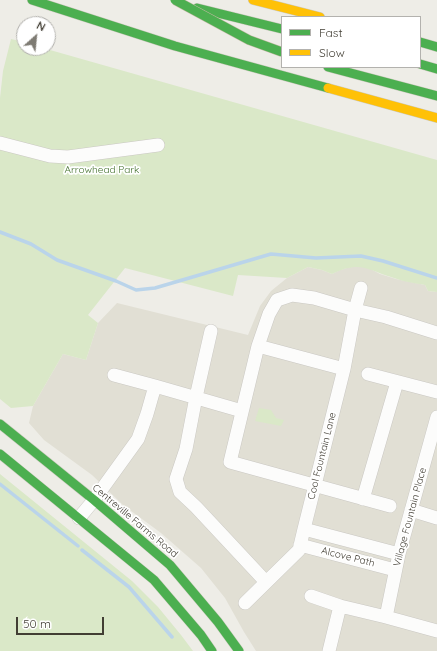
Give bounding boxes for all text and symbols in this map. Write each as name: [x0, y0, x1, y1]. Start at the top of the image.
north arrow: [16, 16, 56, 56]
legend: [281, 16, 421, 68]
text: N: [34, 18, 48, 34]
text: Fast: [319, 25, 343, 40]
text: Slow: [319, 45, 345, 60]
park label: Arrowhead Park: [65, 164, 139, 176]
street label: Cool Fountain Lane: [305, 411, 339, 501]
street label: Village Fountain Place: [391, 466, 429, 568]
street label: Centreville Farms Road: [90, 482, 180, 560]
street label: Alcove Path: [320, 545, 376, 569]
scale bar: [18, 609, 106, 635]
text: 50 m: [23, 616, 51, 631]

